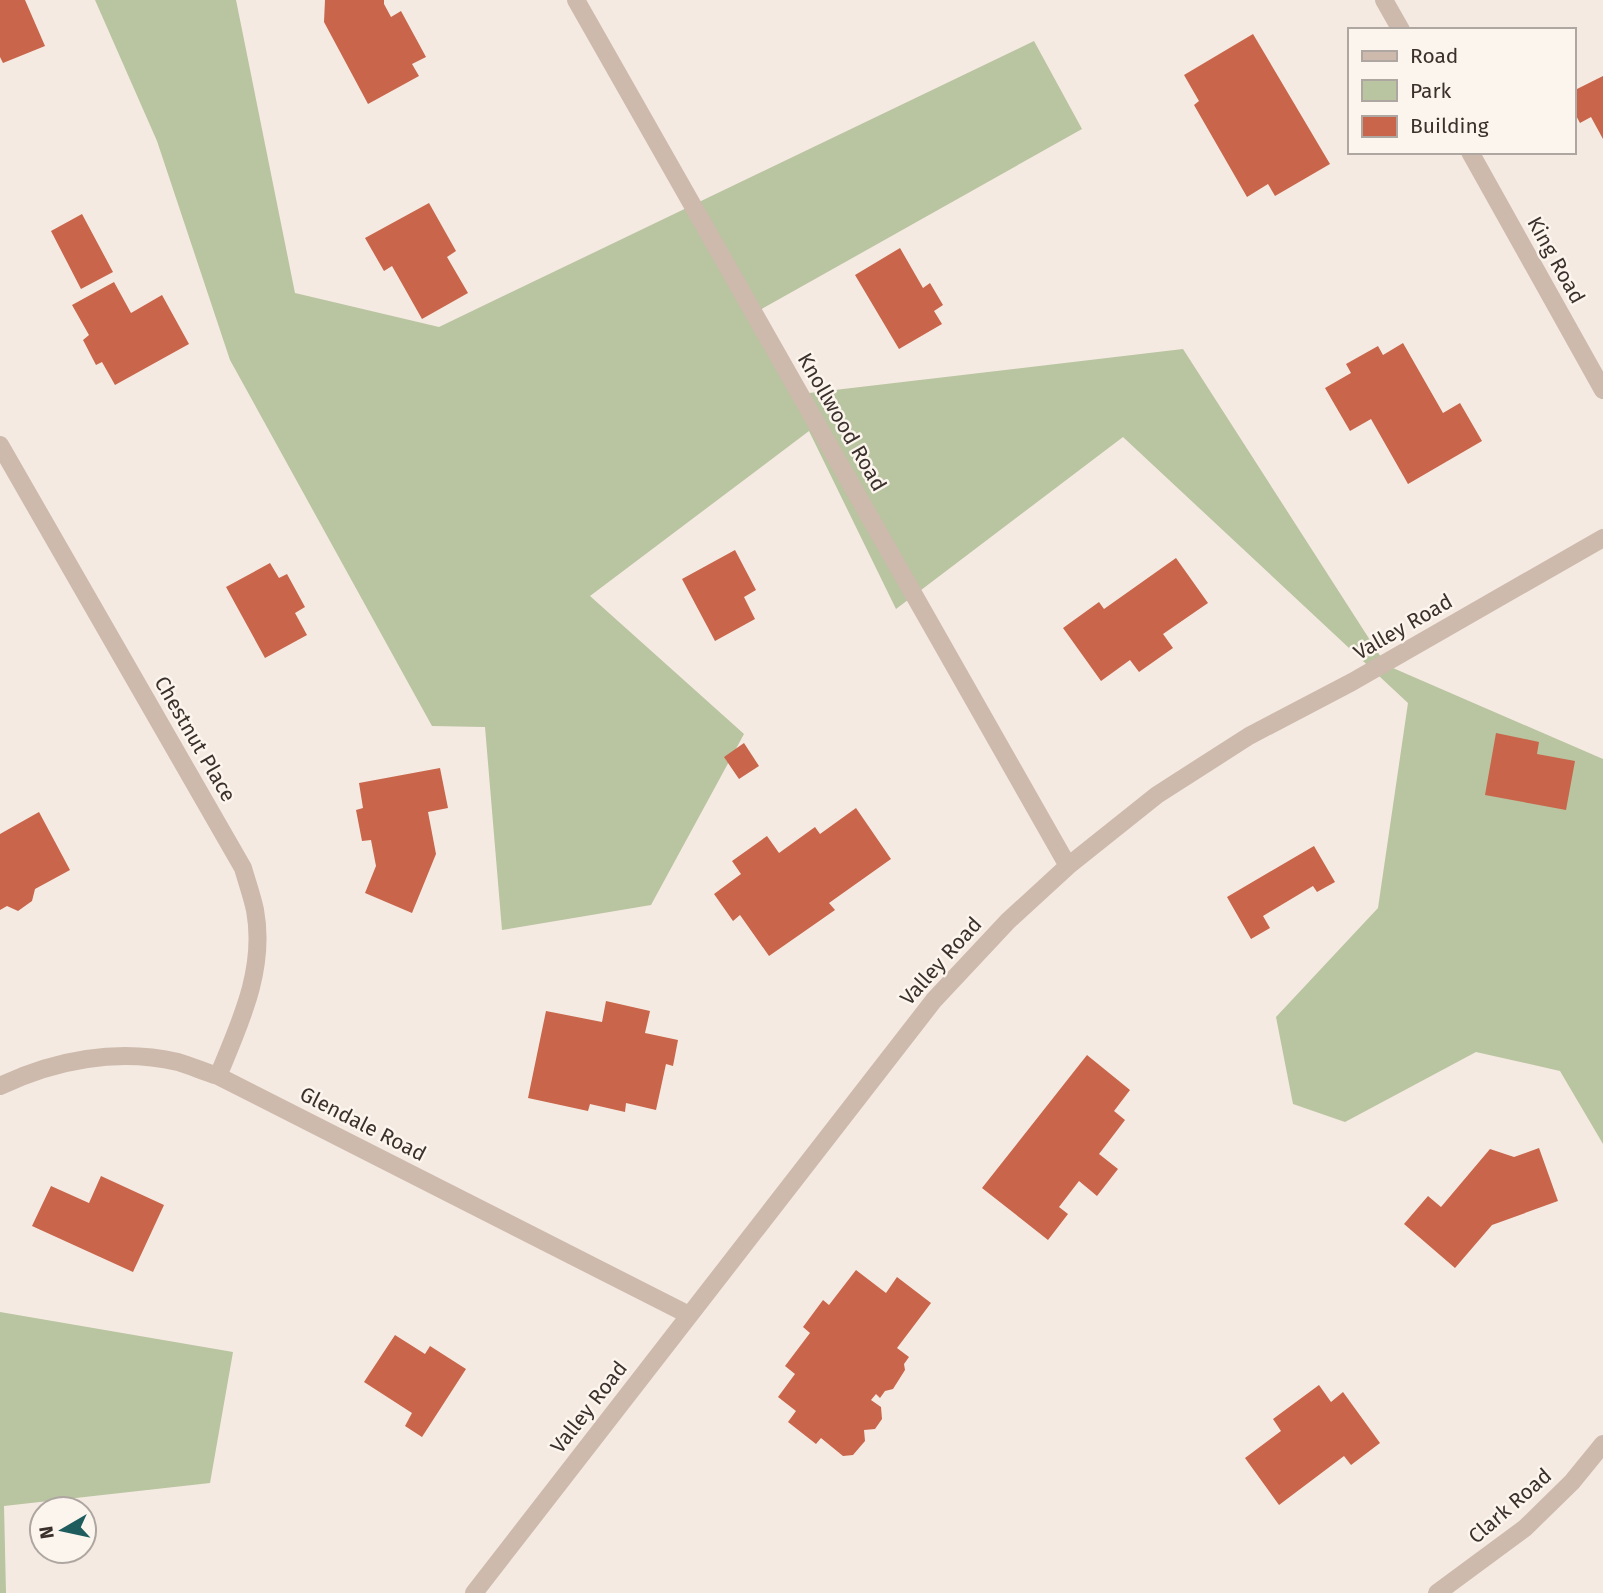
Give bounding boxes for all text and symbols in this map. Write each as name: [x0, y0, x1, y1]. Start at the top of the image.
legend: [1348, 28, 1575, 154]
text: Road: [1410, 43, 1458, 69]
text: Park: [1410, 78, 1452, 104]
text: Building: [1410, 113, 1489, 139]
street label: King Road: [1521, 212, 1591, 308]
street label: Knollwood Road: [792, 348, 892, 496]
street label: Valley Road: [1349, 588, 1457, 666]
street label: Chestnut Place: [149, 671, 241, 807]
street label: Valley Road: [895, 911, 987, 1011]
street label: Glendale Road: [295, 1081, 431, 1167]
street label: Valley Road: [545, 1356, 633, 1458]
street label: Clark Road: [1463, 1463, 1557, 1549]
north arrow: [28, 1495, 98, 1565]
text: N: [34, 1525, 59, 1541]

